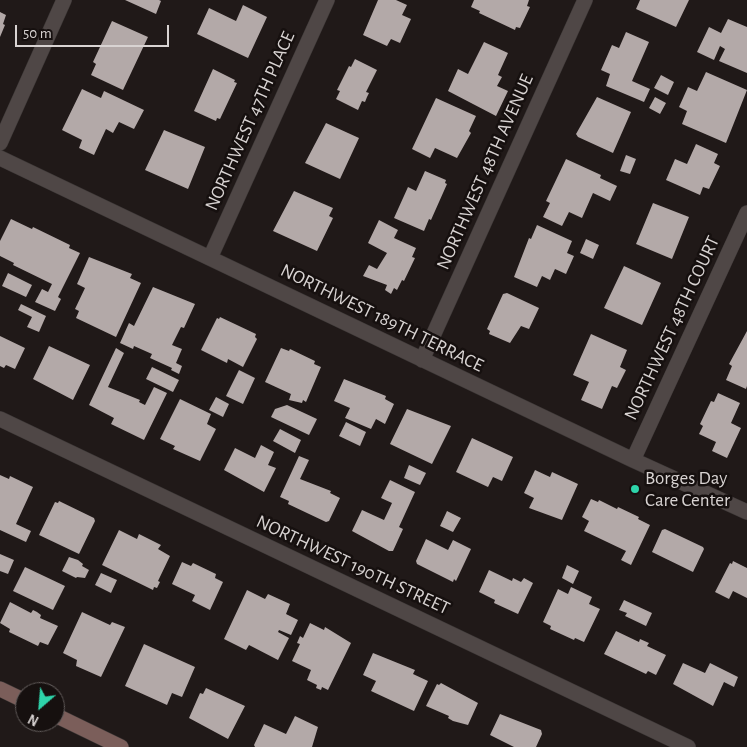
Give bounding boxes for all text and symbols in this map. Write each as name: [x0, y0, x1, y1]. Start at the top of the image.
scale bar: [18, 15, 171, 47]
text: 50 m: [23, 26, 52, 41]
street label: NORTHWEST 47TH PLACE: [200, 28, 300, 214]
street label: NORTHWEST 48TH AVENUE: [432, 71, 538, 273]
street label: NORTHWEST 48TH COURT: [619, 232, 725, 424]
street label: NORTHWEST 189TH TERRACE: [277, 259, 487, 377]
place label: Borges Day Care Center: [645, 467, 730, 511]
marker: Borges Day Care Center: [629, 483, 641, 495]
street label: NORTHWEST 190TH STREET: [253, 510, 453, 620]
north arrow: [15, 682, 65, 732]
text: N: [26, 711, 41, 728]

